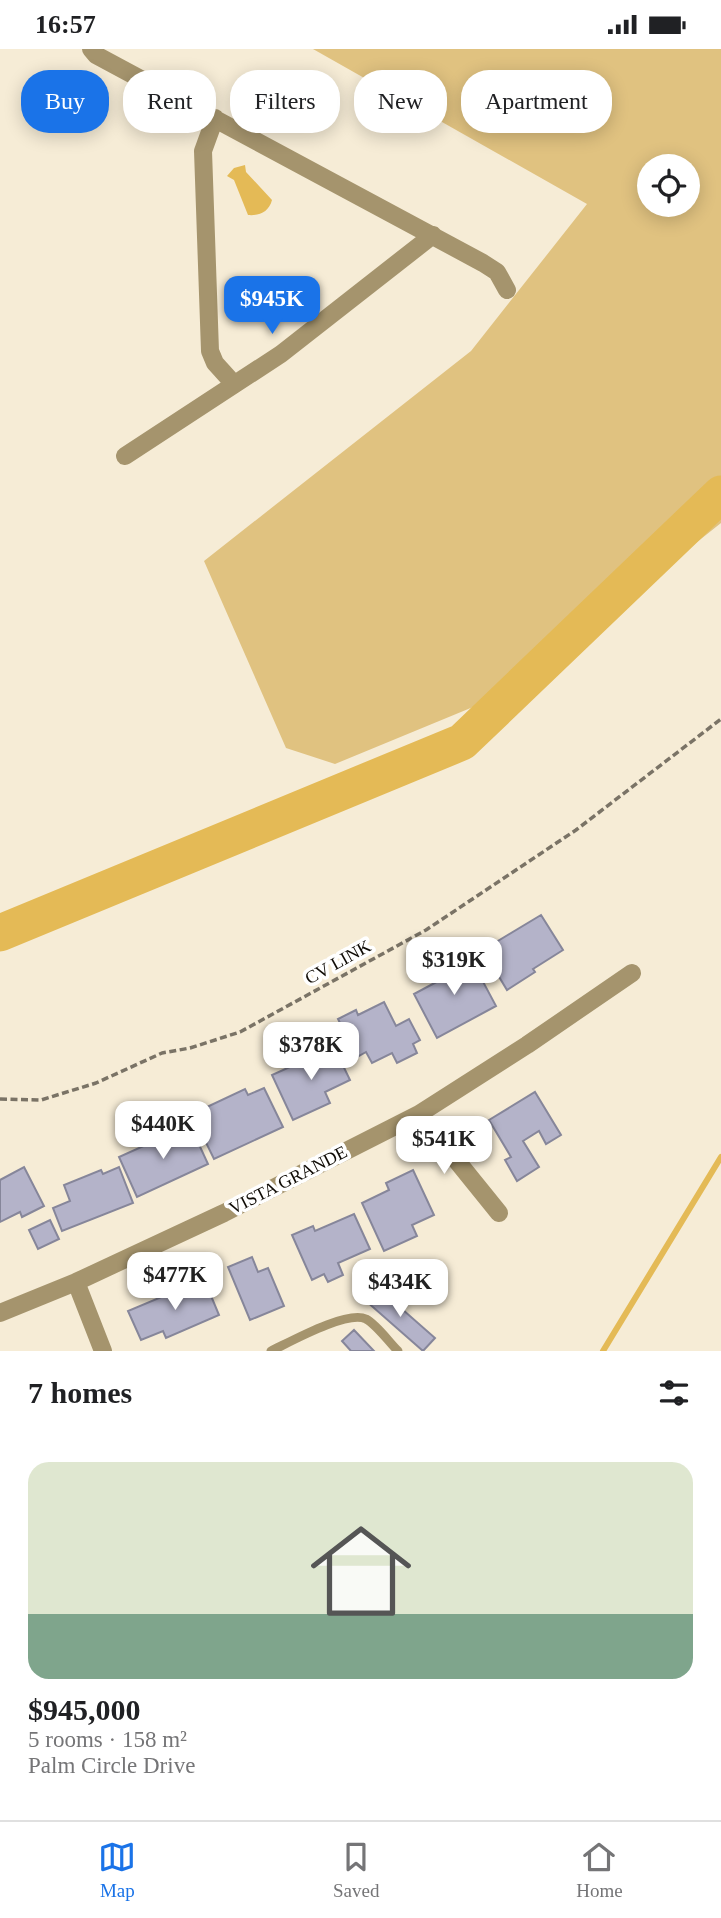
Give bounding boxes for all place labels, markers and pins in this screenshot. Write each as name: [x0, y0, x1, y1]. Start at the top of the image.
pin: $945K: [223, 277, 321, 336]
pin: $319K: [405, 937, 503, 997]
pin: $378K: [262, 1023, 360, 1082]
pin: $440K: [114, 1101, 212, 1161]
pin: $541K: [395, 1117, 493, 1176]
pin: $477K: [126, 1253, 224, 1312]
pin: $434K: [351, 1259, 449, 1319]

